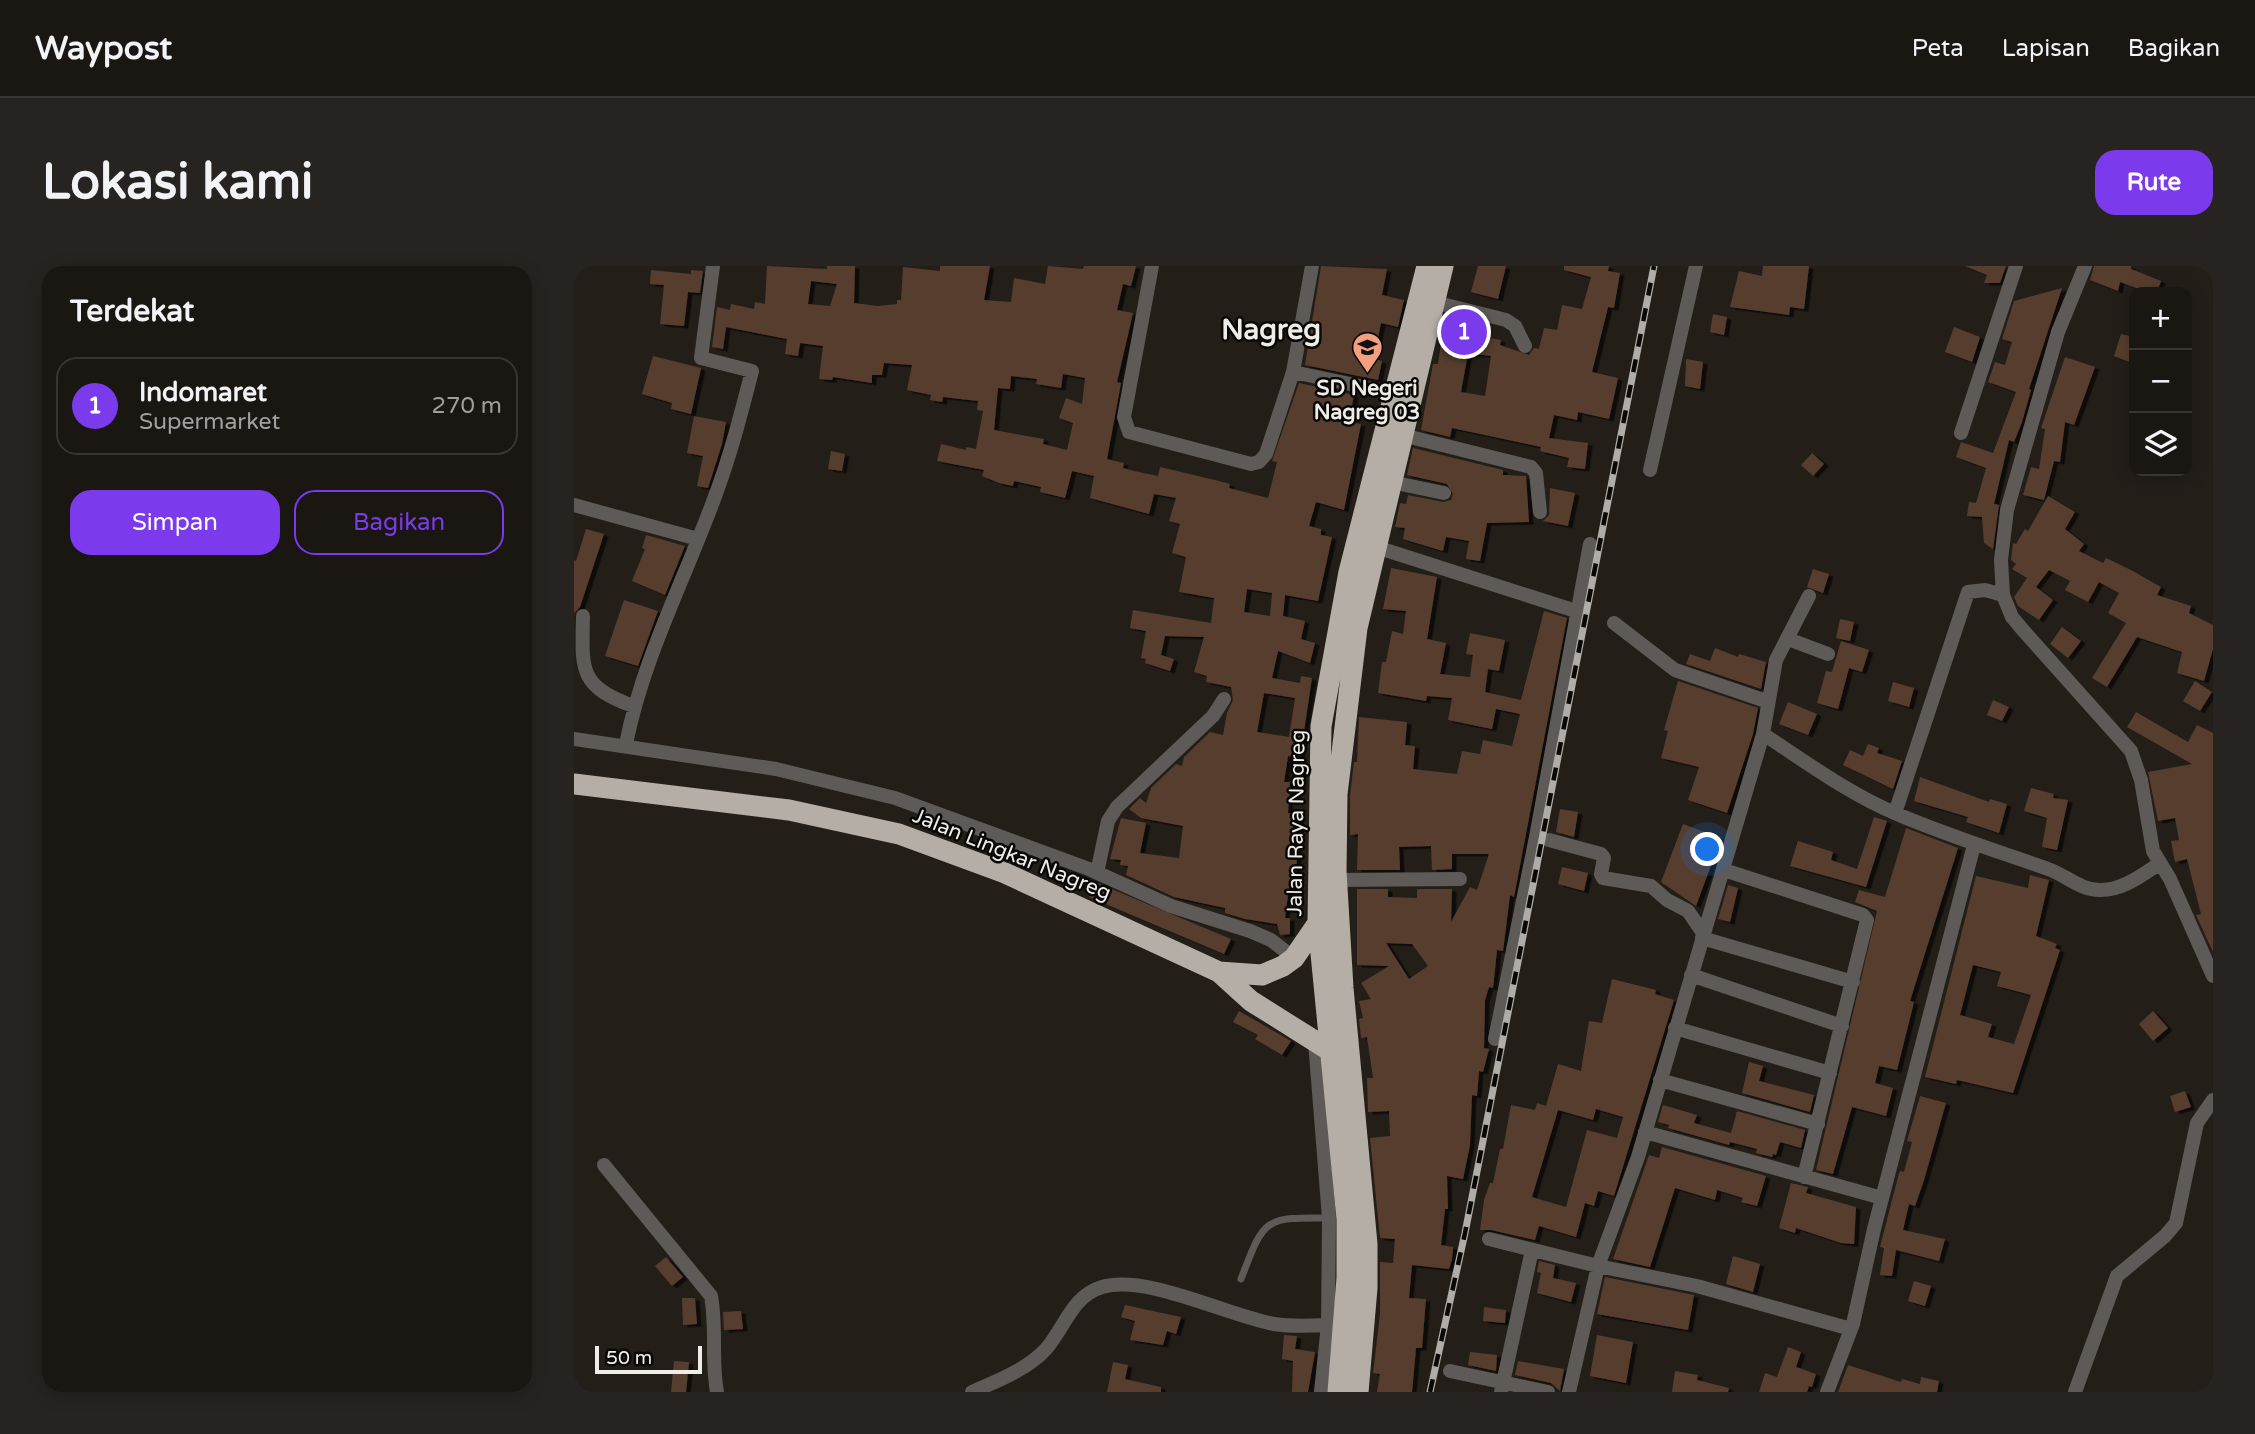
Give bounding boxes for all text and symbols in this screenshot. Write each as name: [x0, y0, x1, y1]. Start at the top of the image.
text: Waypost: [35, 29, 172, 68]
text: Peta: [1912, 34, 1964, 63]
text: Lapisan: [2002, 34, 2090, 63]
text: Bagikan: [2128, 34, 2220, 63]
button: Rute: [2095, 150, 2213, 215]
text: Lokasi kami: [42, 153, 313, 212]
map controls: [2129, 287, 2192, 476]
button: +: [2129, 287, 2192, 350]
text: Terdekat: [70, 293, 194, 330]
pin: 1: [1441, 306, 1487, 358]
district label: Nagreg: [1221, 313, 1321, 347]
school or university icon: SD Negeri Nagreg 03: [1350, 331, 1384, 375]
button: −: [2129, 350, 2192, 413]
place label: SD Negeri Nagreg 03: [1314, 376, 1420, 425]
text: Indomaret: [139, 377, 267, 408]
text: 1: [88, 392, 102, 420]
text: 270 m: [432, 392, 502, 420]
text: Supermarket: [139, 408, 280, 436]
button: layers: [2129, 413, 2192, 476]
button: Simpan: [70, 490, 280, 555]
button: Bagikan: [294, 490, 504, 555]
street label: Jalan Raya Nagreg: [1282, 729, 1311, 917]
street label: Jalan Lingkar Nagreg: [909, 803, 1115, 906]
your location: [1690, 832, 1724, 866]
scale bar: [595, 1343, 702, 1375]
text: 50 m: [606, 1347, 652, 1369]

